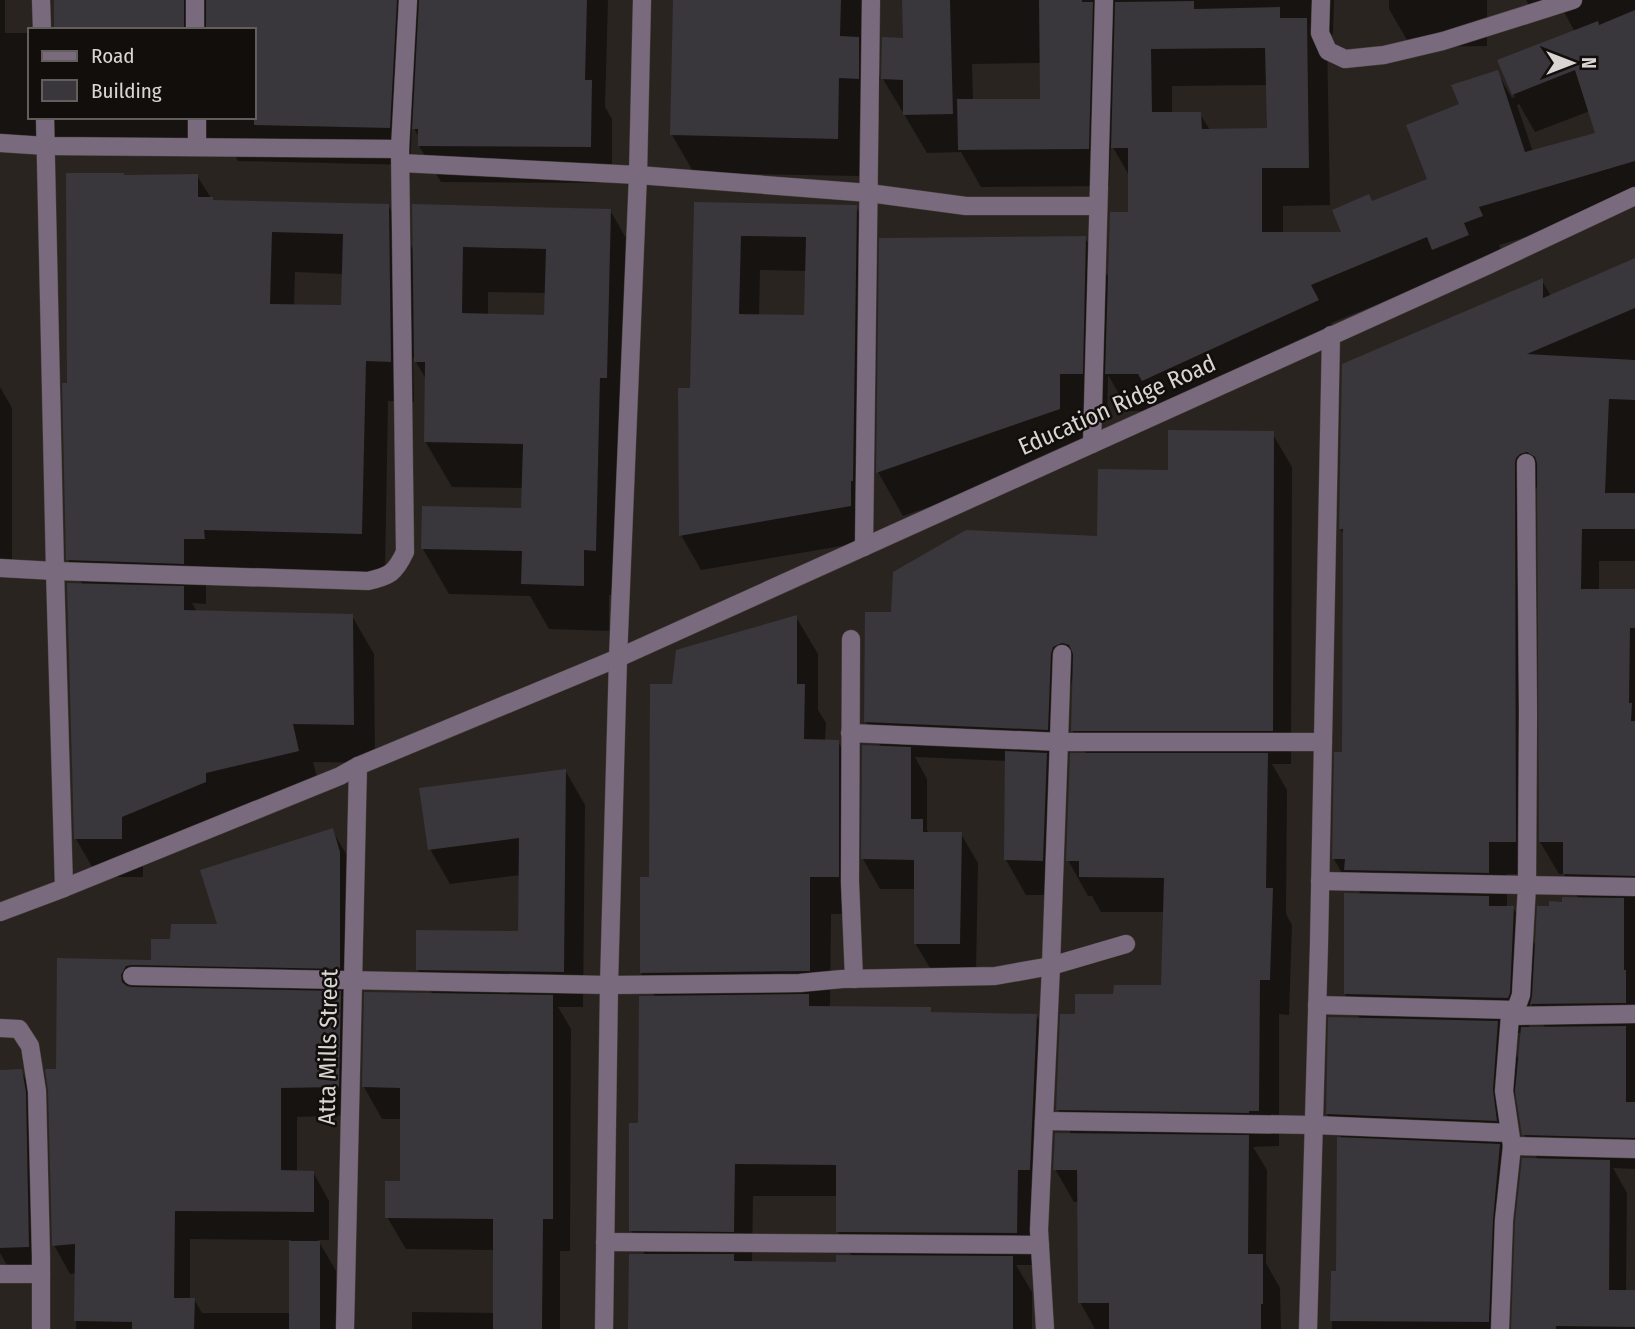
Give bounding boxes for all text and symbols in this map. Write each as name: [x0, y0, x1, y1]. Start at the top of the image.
legend: [28, 28, 256, 119]
north arrow: [1537, 28, 1607, 98]
text: Road: [91, 43, 135, 69]
text: N: [1577, 57, 1600, 69]
text: Building: [91, 78, 162, 104]
street label: Education Ridge Road: [1014, 349, 1220, 461]
street label: Atta Mills Street: [313, 969, 343, 1125]

